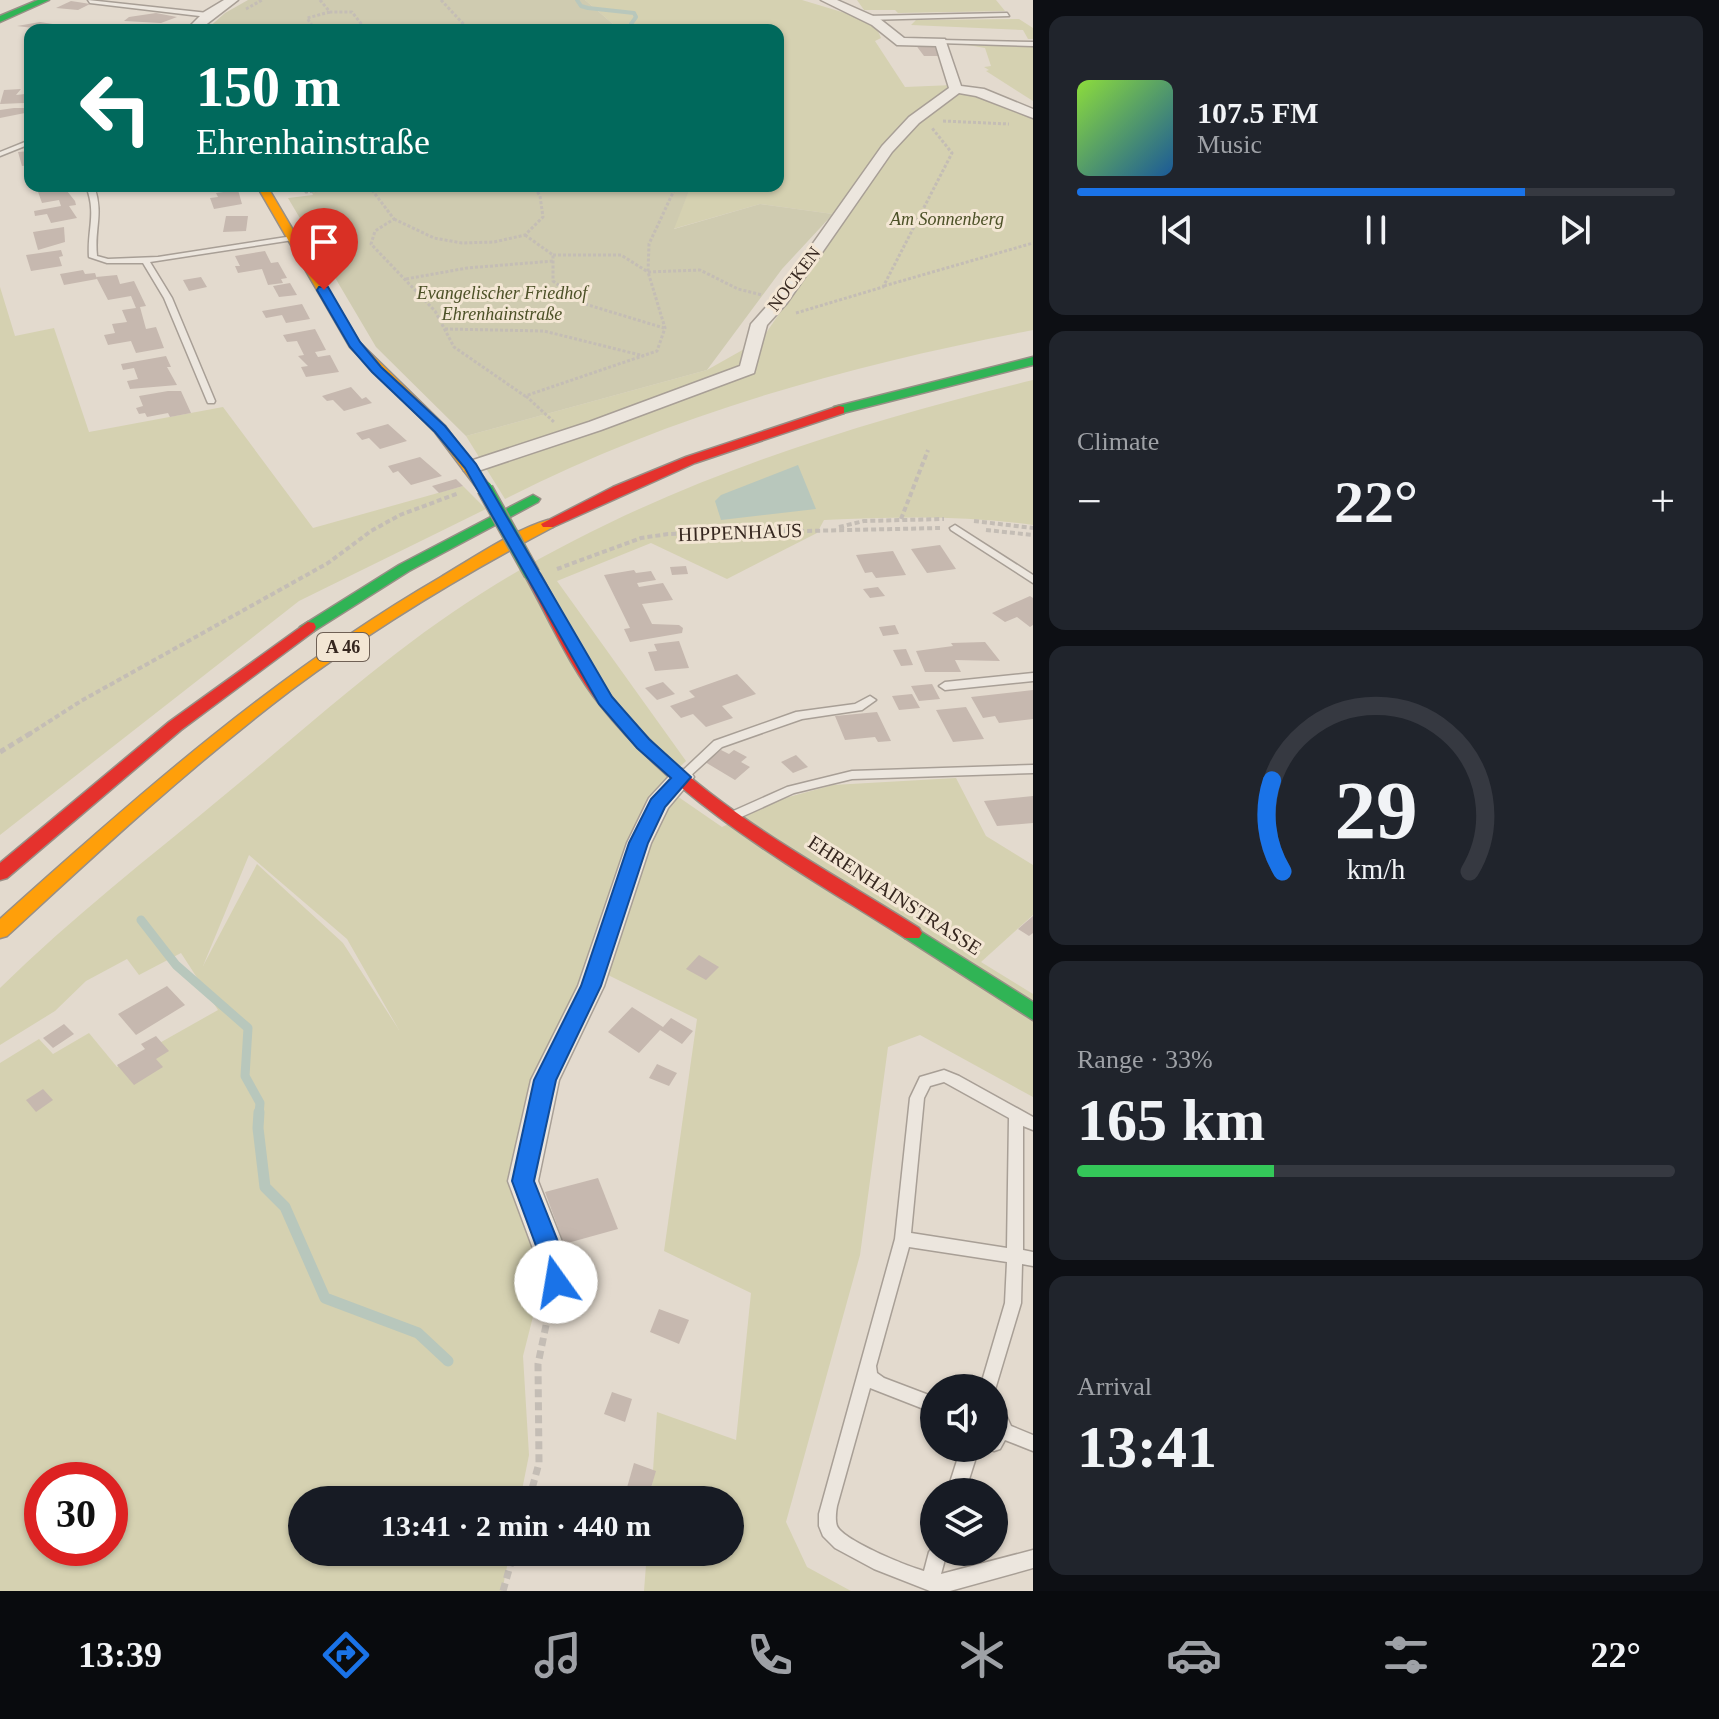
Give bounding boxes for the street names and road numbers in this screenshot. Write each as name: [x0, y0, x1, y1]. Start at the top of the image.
street label: NOCKEN: [763, 243, 825, 315]
street label: HIPPENHAUS: [677, 519, 803, 545]
road number: A 46: [317, 633, 369, 661]
street label: EHRENHAINSTRASSE: [804, 831, 986, 959]

